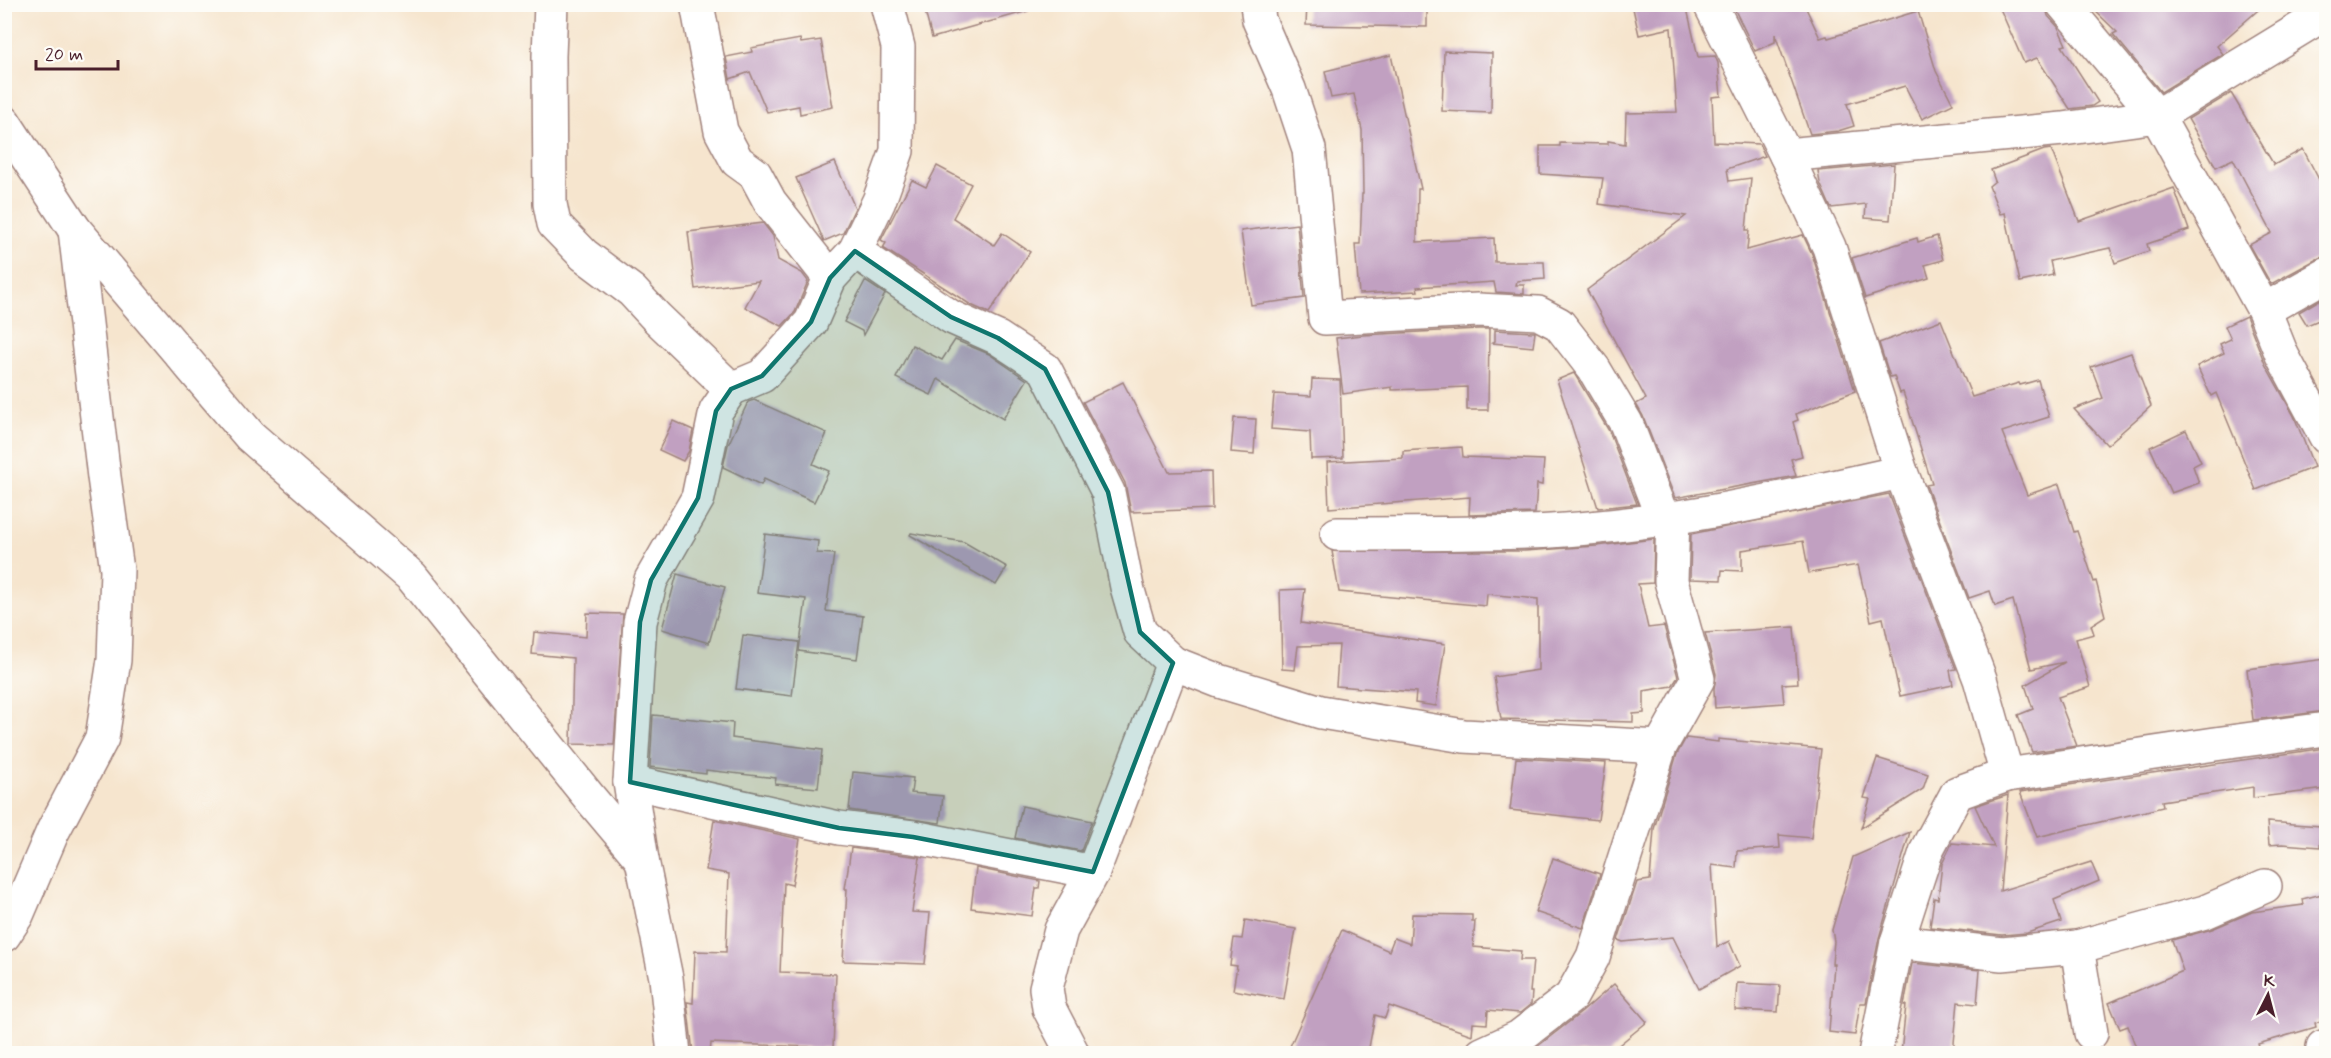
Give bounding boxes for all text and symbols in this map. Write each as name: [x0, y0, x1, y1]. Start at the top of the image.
scale bar: [36, 33, 118, 71]
text: 20 m: [45, 43, 83, 67]
north arrow: [2238, 965, 2298, 1025]
text: K: [2263, 971, 2277, 993]

